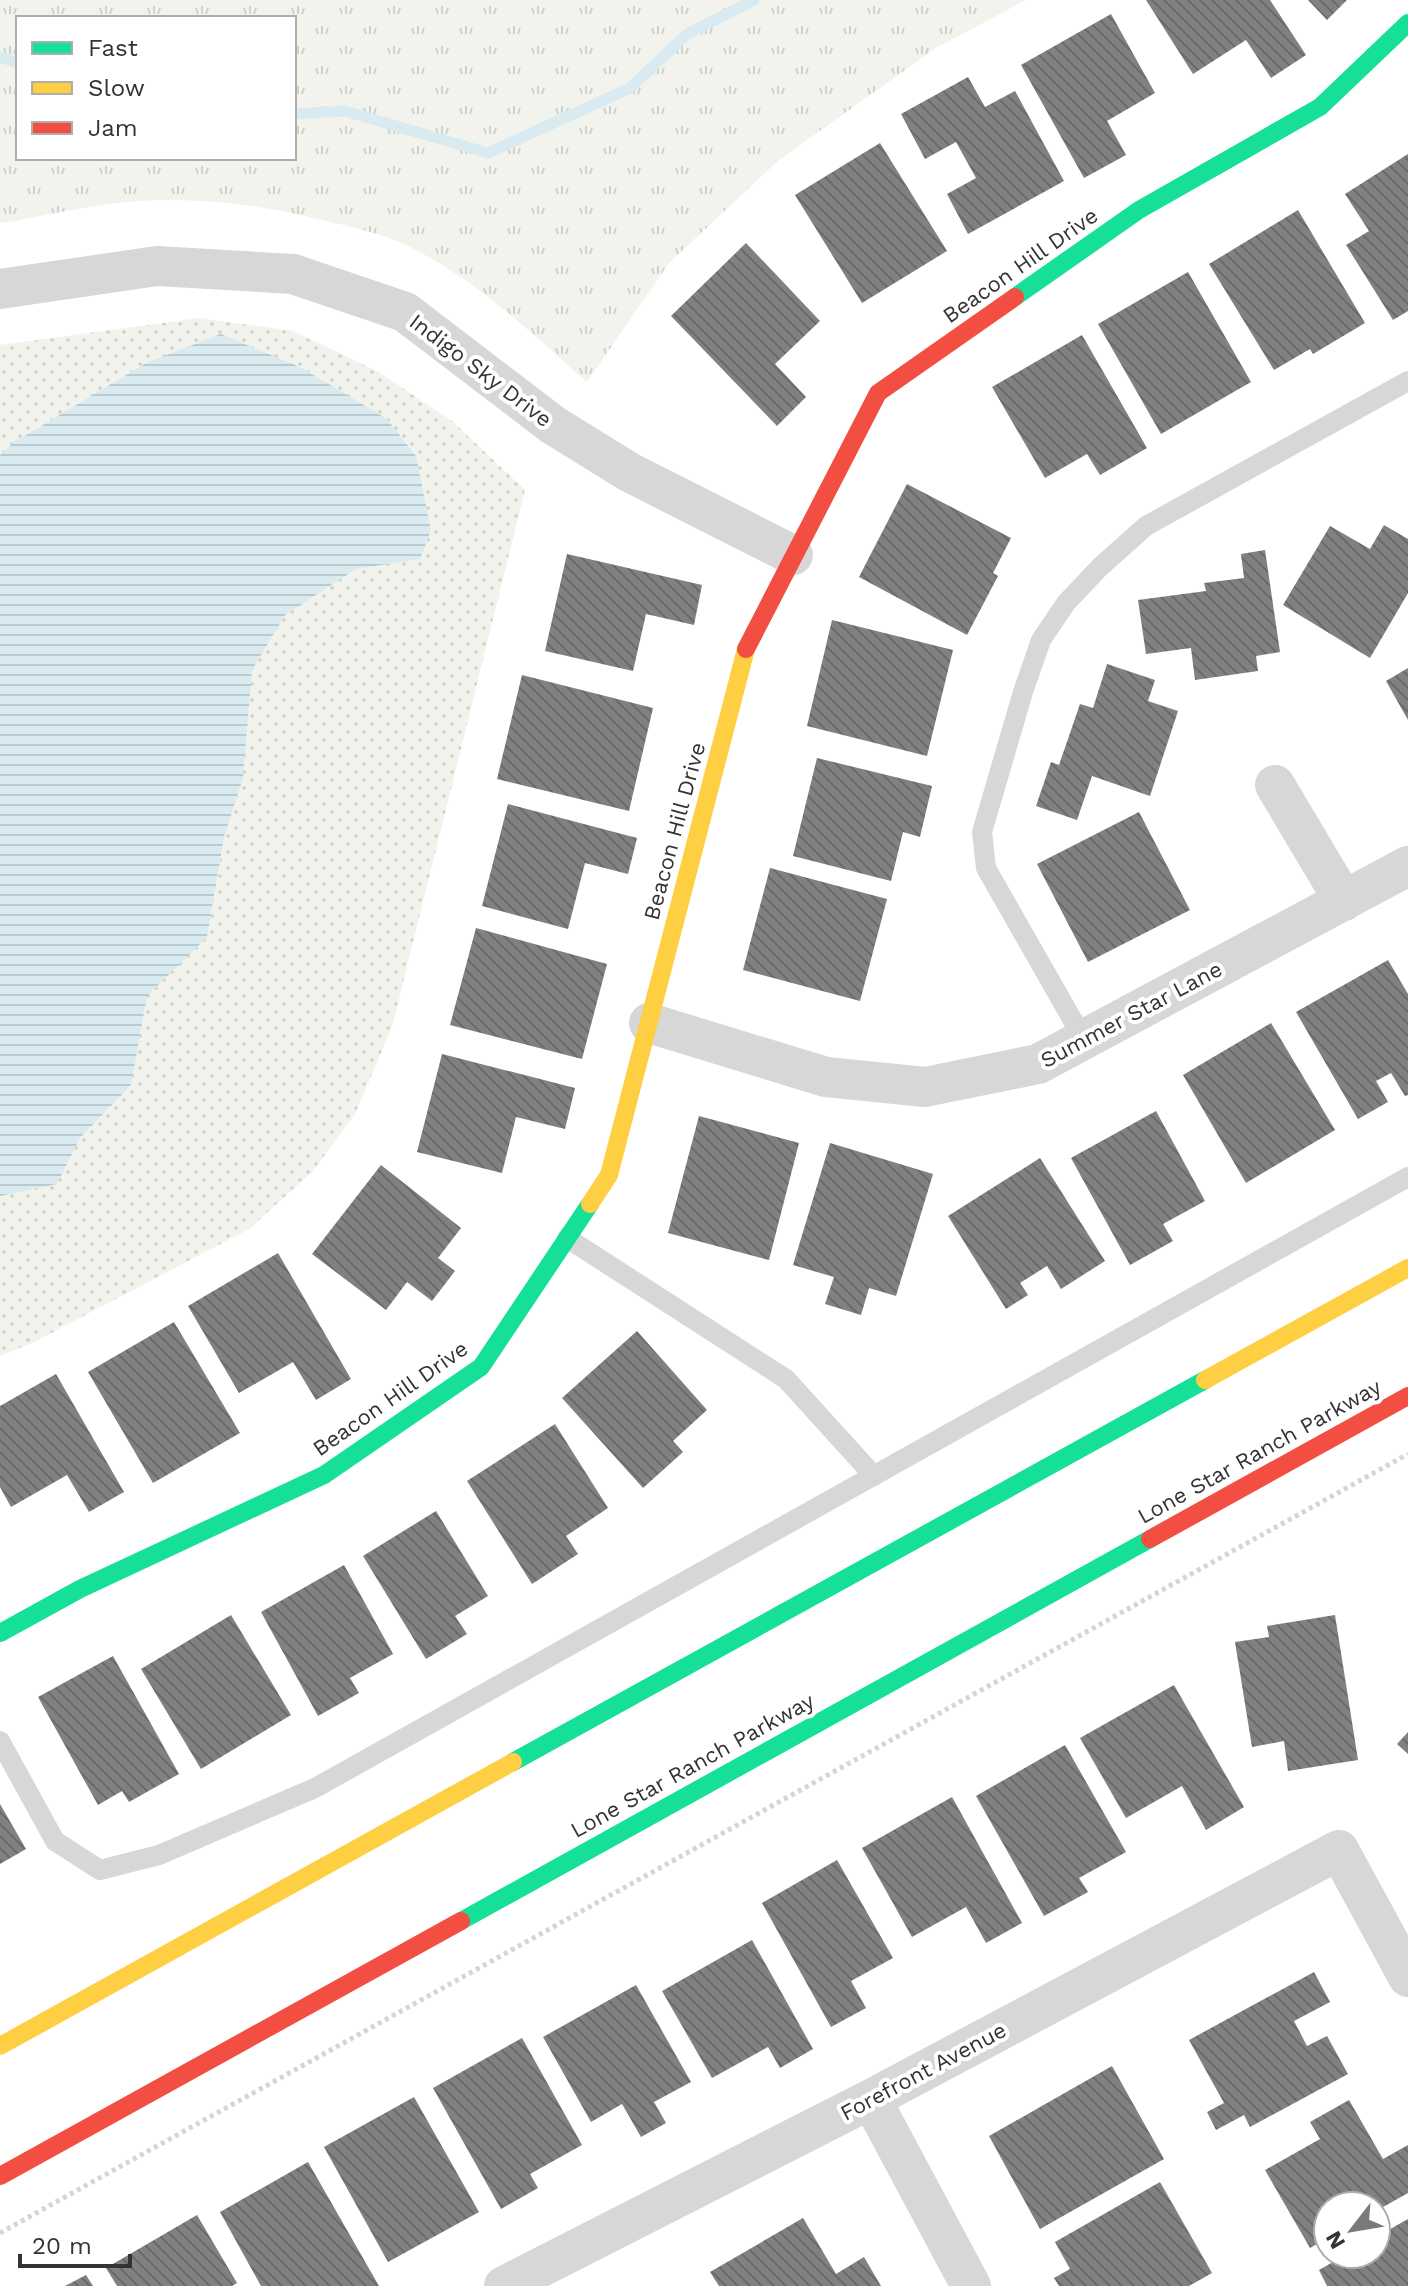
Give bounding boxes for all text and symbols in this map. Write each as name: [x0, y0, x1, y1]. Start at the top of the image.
legend: [16, 16, 296, 160]
text: Fast: [88, 34, 138, 62]
text: Slow: [88, 74, 145, 102]
text: Jam: [88, 114, 138, 142]
street label: Beacon Hill Drive: [938, 203, 1102, 328]
street label: Indigo Sky Drive: [405, 309, 557, 432]
street label: Beacon Hill Drive: [639, 739, 710, 923]
street label: Summer Star Lane: [1036, 956, 1226, 1073]
street label: Beacon Hill Drive: [308, 1336, 472, 1461]
street label: Lone Star Ranch Parkway: [1133, 1374, 1386, 1529]
street label: Lone Star Ranch Parkway: [566, 1688, 819, 1843]
street label: Forefront Avenue: [836, 2017, 1010, 2126]
north arrow: [1312, 2190, 1392, 2270]
scale bar: [20, 2218, 130, 2268]
text: N: [1320, 2227, 1350, 2253]
text: 20 m: [32, 2232, 92, 2260]

